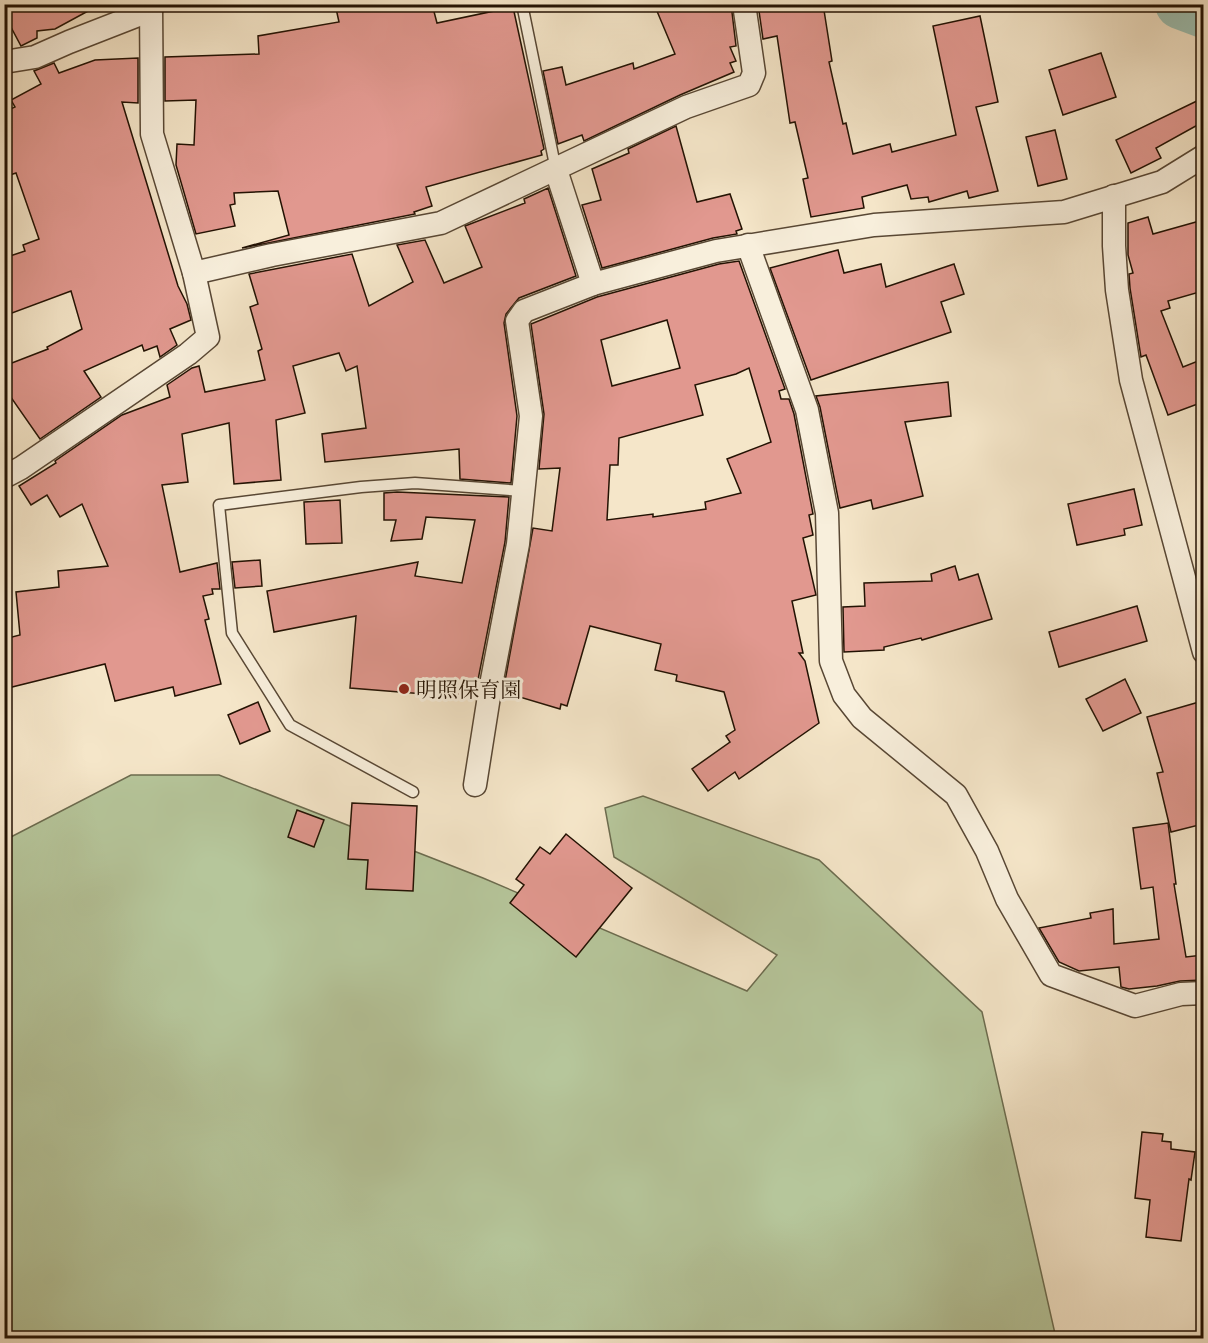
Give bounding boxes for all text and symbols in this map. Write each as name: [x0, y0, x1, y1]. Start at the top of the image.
place label: 明照保育園: [416, 677, 521, 702]
marker: 明照保育園: [397, 682, 411, 696]

